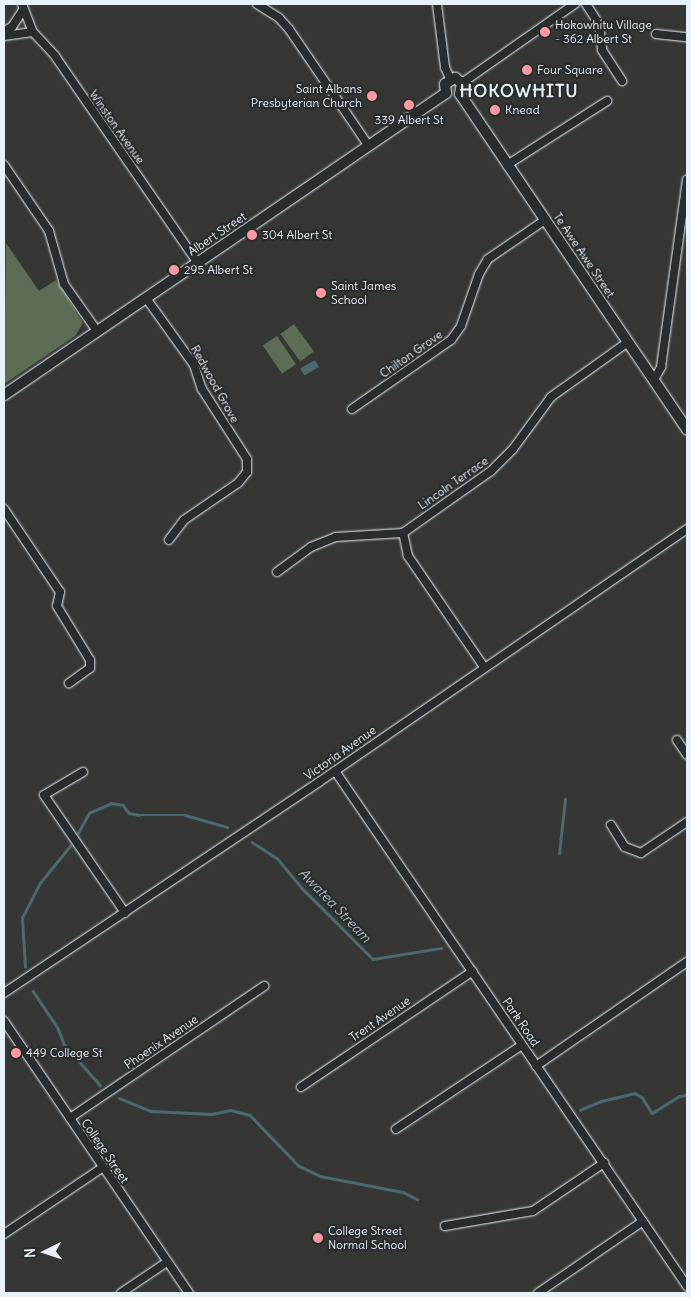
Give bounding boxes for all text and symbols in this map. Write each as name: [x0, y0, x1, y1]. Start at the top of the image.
place label: Hokowhitu Village - 362 Albert St: [555, 18, 652, 46]
marker: Hokowhitu Village - 362 Albert St: [539, 26, 551, 38]
place label: Four Square: [537, 63, 603, 77]
marker: Four Square: [521, 64, 533, 76]
district label: HOKOWHITU: [458, 80, 580, 102]
place label: Saint Albans Presbyterian Church: [251, 82, 362, 110]
street label: Winston Avenue: [86, 87, 148, 167]
marker: Saint Albans Presbyterian Church: [366, 90, 378, 102]
marker: 339 Albert St: [403, 99, 415, 111]
place label: Knead: [505, 103, 540, 117]
marker: Knead: [489, 104, 501, 116]
place label: 339 Albert St: [374, 113, 444, 127]
street label: Albert Street: [185, 209, 249, 259]
street label: Te Awe Awe Street: [550, 210, 618, 300]
place label: 304 Albert St: [262, 228, 332, 242]
marker: 304 Albert St: [246, 229, 258, 241]
place label: 295 Albert St: [184, 263, 253, 277]
marker: 295 Albert St: [168, 264, 180, 276]
place label: Saint James School: [331, 279, 396, 307]
marker: Saint James School: [315, 287, 327, 299]
street label: Chilton Grove: [377, 327, 445, 381]
street label: Redwood Grove: [188, 343, 242, 425]
street label: Lincoln Terrace: [415, 454, 491, 512]
street label: Victoria Avenue: [301, 723, 379, 783]
water label: Awatea Stream: [295, 864, 375, 946]
street label: Trent Avenue: [347, 993, 413, 1045]
street label: Park Road: [499, 995, 543, 1049]
street label: Phoenix Avenue: [121, 1012, 201, 1072]
place label: 449 College St: [26, 1046, 103, 1060]
marker: 449 College St: [10, 1047, 22, 1059]
street label: College Street: [78, 1116, 132, 1186]
place label: College Street Normal School: [328, 1224, 407, 1252]
north arrow: [20, 1227, 70, 1277]
marker: College Street Normal School: [312, 1232, 324, 1244]
text: N: [21, 1248, 39, 1259]

